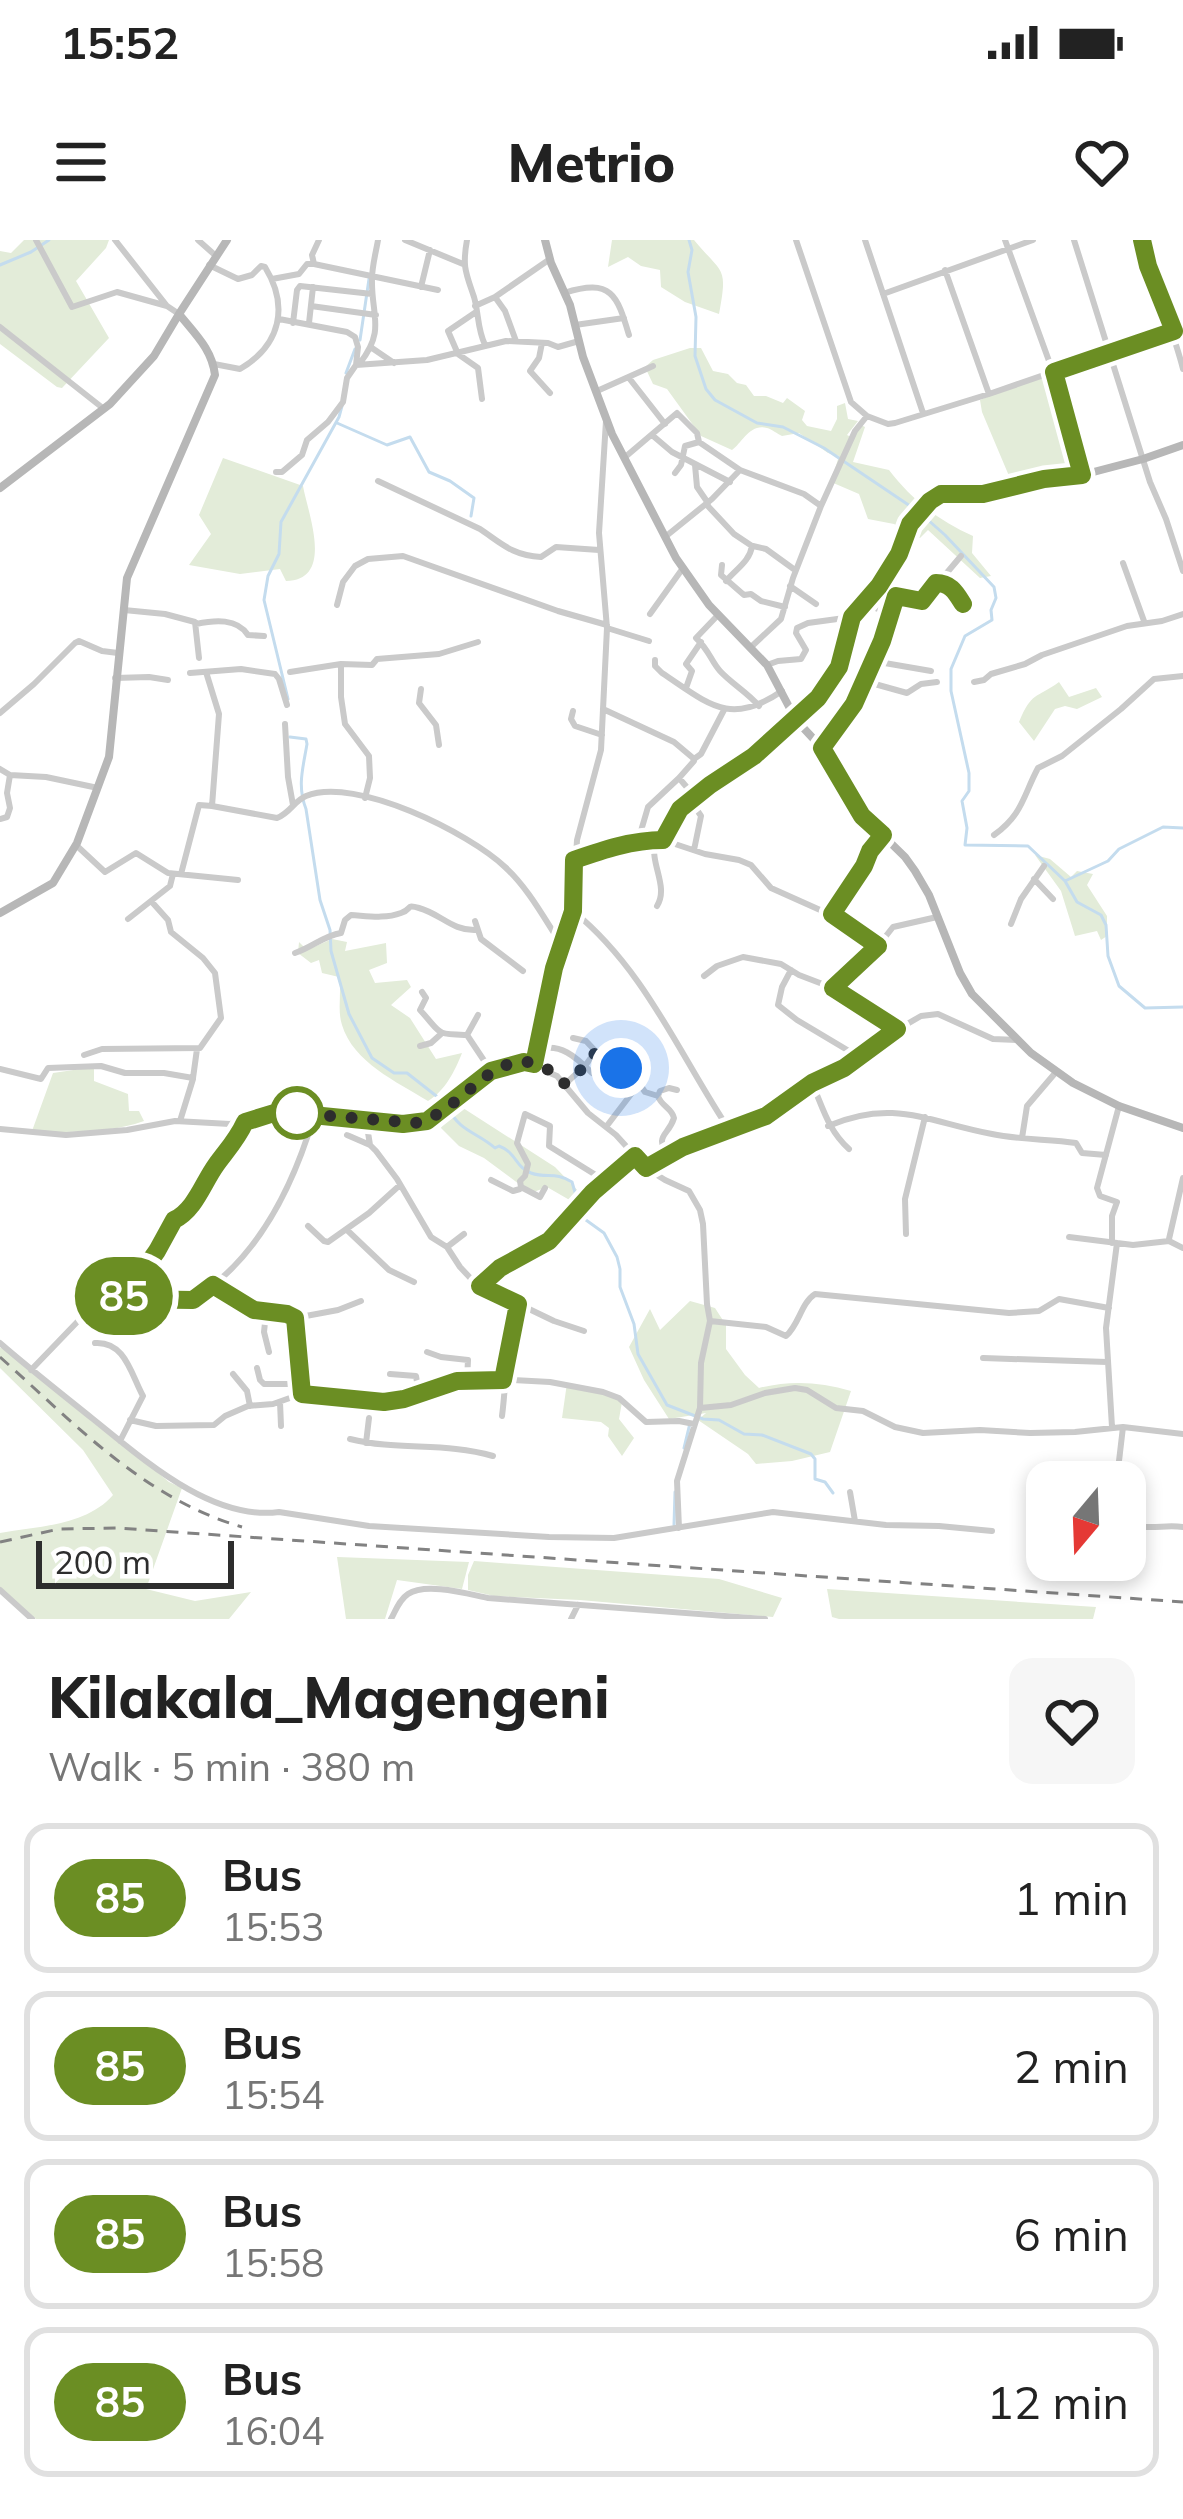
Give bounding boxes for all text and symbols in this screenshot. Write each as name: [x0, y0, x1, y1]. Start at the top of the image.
text: 15:52: [60, 14, 179, 70]
text: Metrio: [508, 128, 675, 196]
icon: menu: [48, 129, 114, 195]
icon: heart: [1069, 129, 1135, 195]
your location: [591, 1038, 651, 1098]
unlabelled marker: [272, 1088, 322, 1138]
line badge: 85: [70, 1257, 178, 1335]
text: 85: [99, 1269, 149, 1322]
north arrow: [1026, 1461, 1146, 1581]
map controls: [1026, 1461, 1146, 1581]
scale bar: [36, 1535, 234, 1588]
text: 200 m: [54, 1541, 151, 1582]
button: heart: [1009, 1658, 1135, 1784]
text: Kilakala_Magengeni: [48, 1661, 610, 1732]
text: Walk · 5 min · 380 m: [48, 1742, 415, 1791]
text: Bus: [222, 1846, 302, 1902]
text: 1 min: [1014, 1870, 1129, 1926]
text: 85: [95, 1871, 145, 1924]
text: 15:53: [222, 1902, 325, 1951]
text: Bus: [222, 2014, 302, 2070]
text: 2 min: [1014, 2038, 1129, 2094]
text: 85: [95, 2039, 145, 2092]
text: 15:54: [222, 2070, 325, 2119]
text: Bus: [222, 2182, 302, 2238]
text: 6 min: [1014, 2206, 1129, 2262]
text: 85: [95, 2207, 145, 2260]
text: 15:58: [222, 2238, 325, 2287]
text: Bus: [222, 2350, 302, 2406]
text: 12 min: [987, 2374, 1129, 2430]
text: 85: [95, 2375, 145, 2428]
text: 16:04: [222, 2406, 325, 2455]

